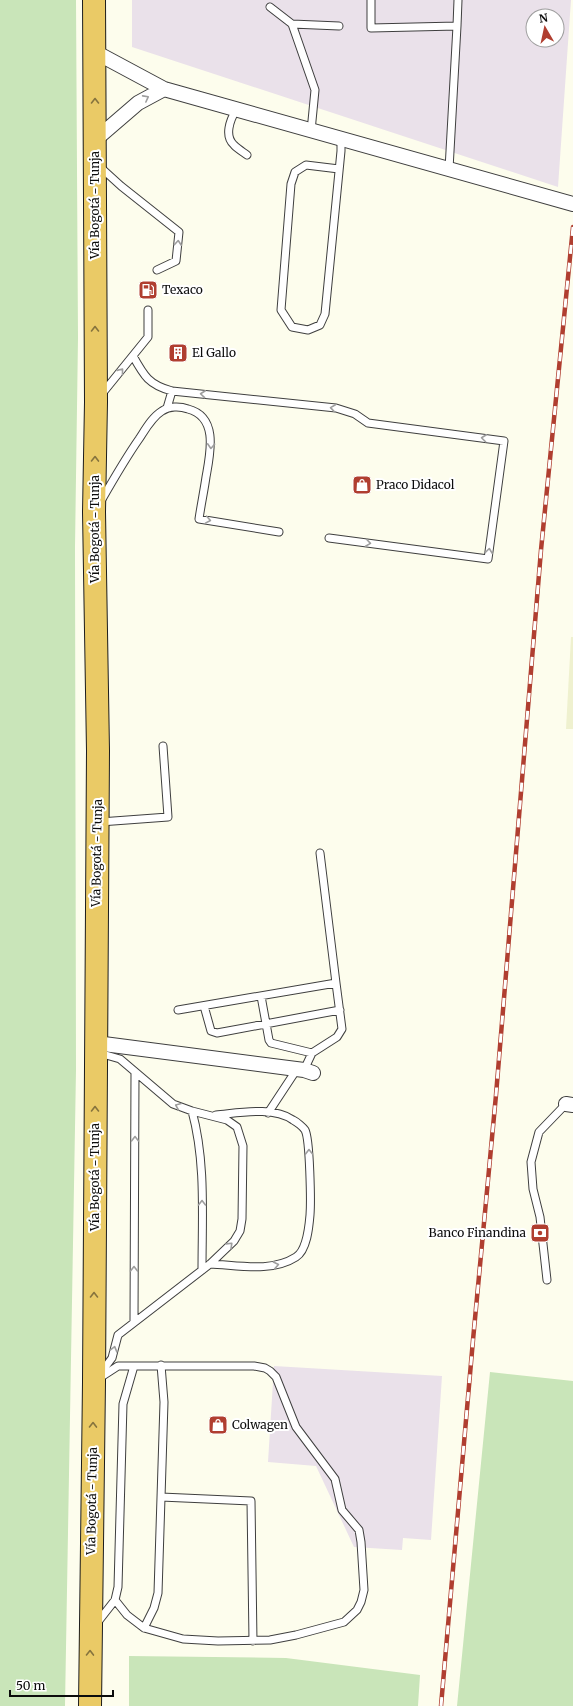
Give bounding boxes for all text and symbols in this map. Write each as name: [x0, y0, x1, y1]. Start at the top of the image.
north arrow: [525, 8, 565, 48]
text: N: [538, 10, 549, 26]
one-way arrow: [142, 95, 149, 103]
one-way arrow: [91, 98, 99, 104]
street label: Vía Bogotá - Tunja: [87, 150, 102, 260]
one-way arrow: [173, 240, 182, 246]
fuel station icon: Texaco: [137, 279, 159, 301]
place label: Texaco: [162, 282, 203, 297]
one-way arrow: [91, 326, 100, 332]
building icon: El Gallo: [167, 342, 189, 364]
place label: El Gallo: [192, 345, 236, 360]
one-way arrow: [116, 369, 123, 376]
one-way arrow: [200, 390, 206, 399]
one-way arrow: [330, 404, 336, 413]
one-way arrow: [481, 434, 487, 443]
one-way arrow: [206, 443, 215, 449]
one-way arrow: [91, 456, 99, 462]
street label: Vía Bogotá - Tunja: [87, 474, 102, 584]
shop icon: Praco Didacol: [351, 474, 373, 496]
place label: Praco Didacol: [376, 477, 455, 492]
one-way arrow: [205, 515, 211, 524]
one-way arrow: [365, 538, 371, 547]
one-way arrow: [485, 548, 494, 554]
street label: Vía Bogotá - Tunja: [88, 798, 105, 908]
one-way arrow: [175, 1102, 182, 1110]
one-way arrow: [91, 1106, 99, 1112]
street label: Vía Bogotá - Tunja: [87, 1122, 102, 1232]
one-way arrow: [131, 1136, 139, 1142]
one-way arrow: [304, 1149, 313, 1155]
one-way arrow: [198, 1200, 206, 1206]
bank icon: Banco Finandina: [529, 1222, 551, 1244]
place label: Banco Finandina: [429, 1225, 527, 1240]
one-way arrow: [225, 1242, 233, 1250]
one-way arrow: [273, 1261, 279, 1270]
one-way arrow: [130, 1266, 138, 1272]
one-way arrow: [90, 1292, 98, 1298]
one-way arrow: [109, 1346, 118, 1353]
shop icon: Colwagen: [207, 1414, 229, 1436]
place label: Colwagen: [232, 1417, 288, 1432]
one-way arrow: [89, 1422, 97, 1428]
street label: Vía Bogotá - Tunja: [83, 1446, 100, 1556]
one-way arrow: [86, 1650, 94, 1656]
scale bar: [10, 1672, 113, 1698]
text: 50 m: [16, 1678, 45, 1693]

